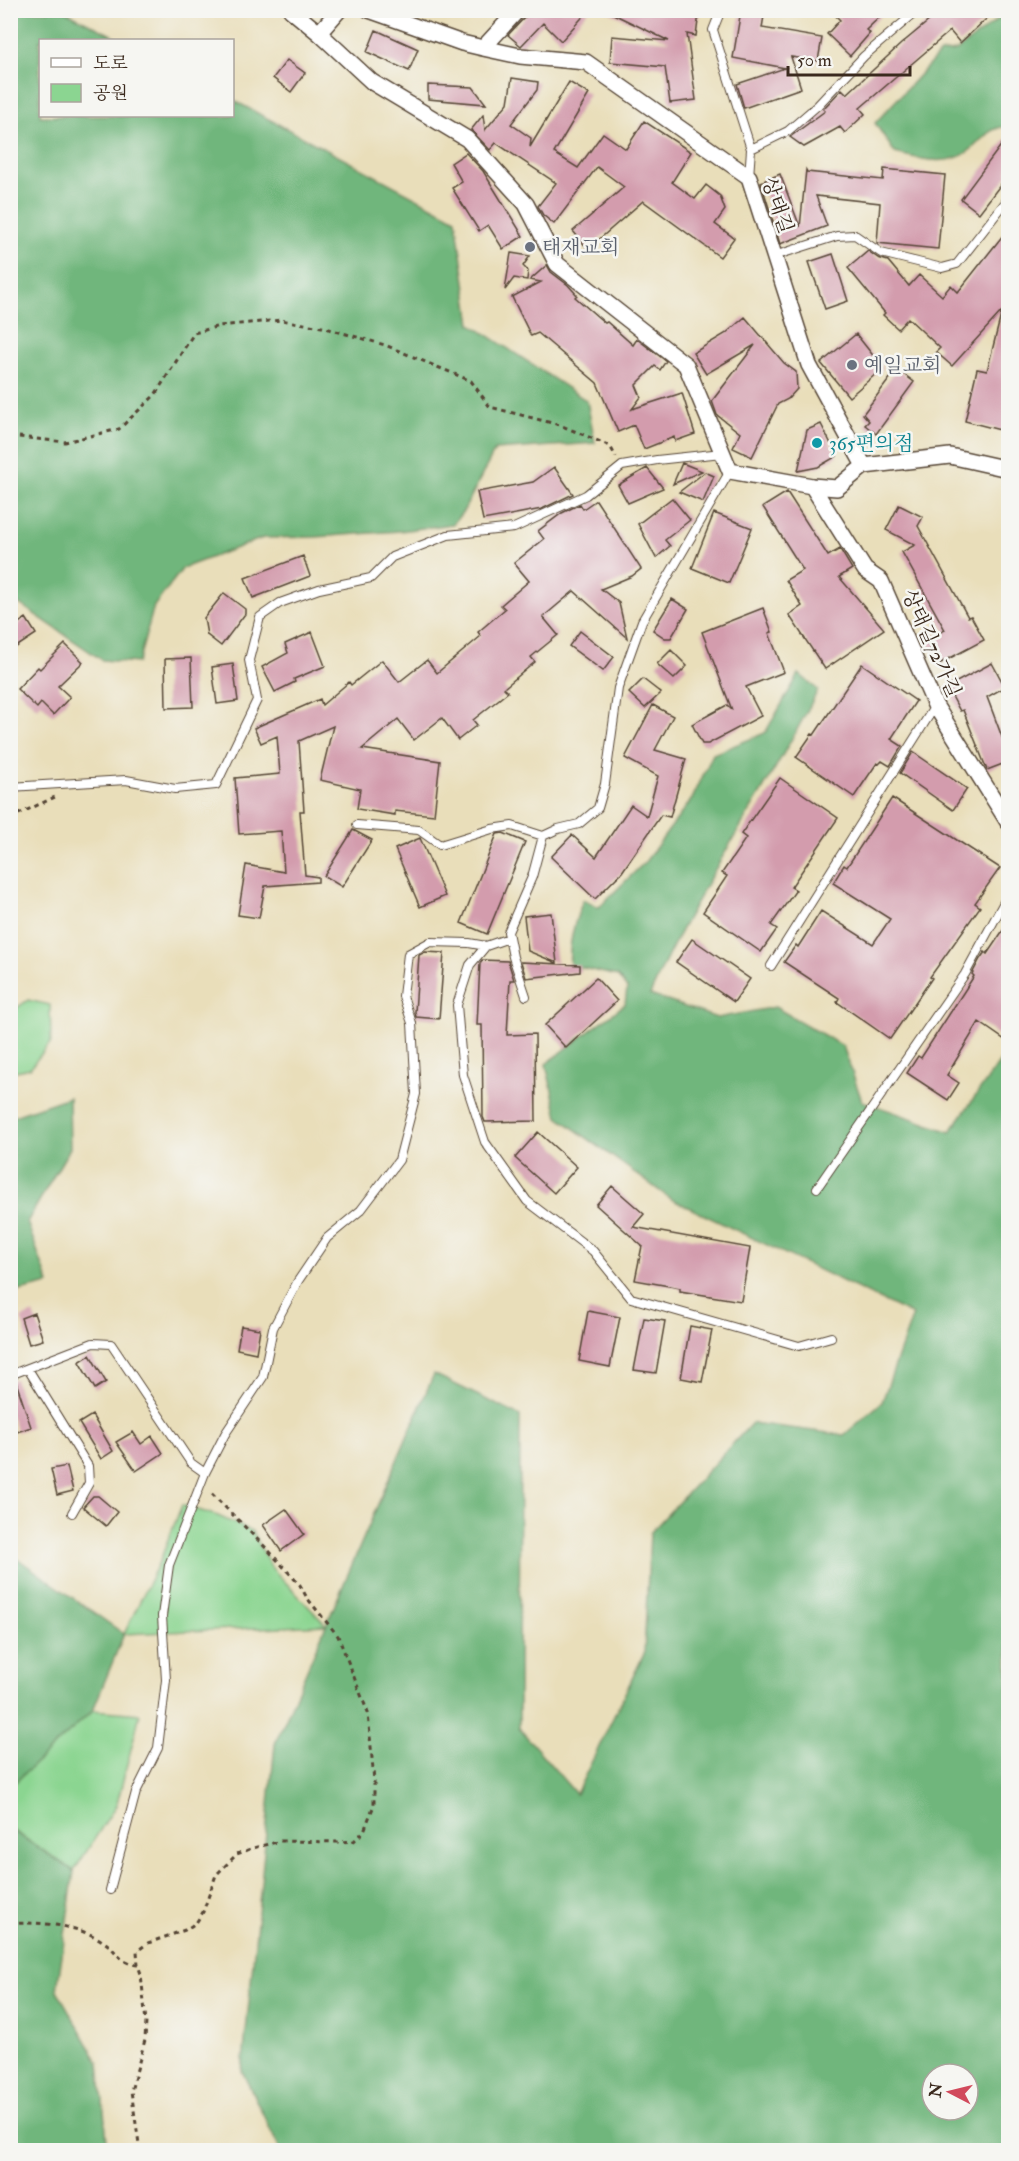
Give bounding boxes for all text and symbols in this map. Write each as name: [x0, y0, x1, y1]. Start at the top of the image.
legend: [39, 39, 234, 117]
scale bar: [788, 39, 910, 77]
text: 50 m: [797, 49, 832, 72]
text: 도로: [93, 52, 128, 75]
text: 공원: [93, 82, 128, 105]
street label: 상태길: [756, 174, 799, 237]
place label: 태재교회: [542, 235, 619, 260]
marker: 태재교회: [523, 240, 537, 254]
place label: 예일교회: [864, 353, 941, 378]
marker: 예일교회: [845, 358, 859, 372]
place label: 365편의점: [829, 431, 914, 456]
marker: 365편의점: [810, 436, 824, 450]
street label: 상태길72가길: [897, 585, 967, 701]
north arrow: [920, 2062, 980, 2122]
text: N: [925, 2081, 947, 2100]

